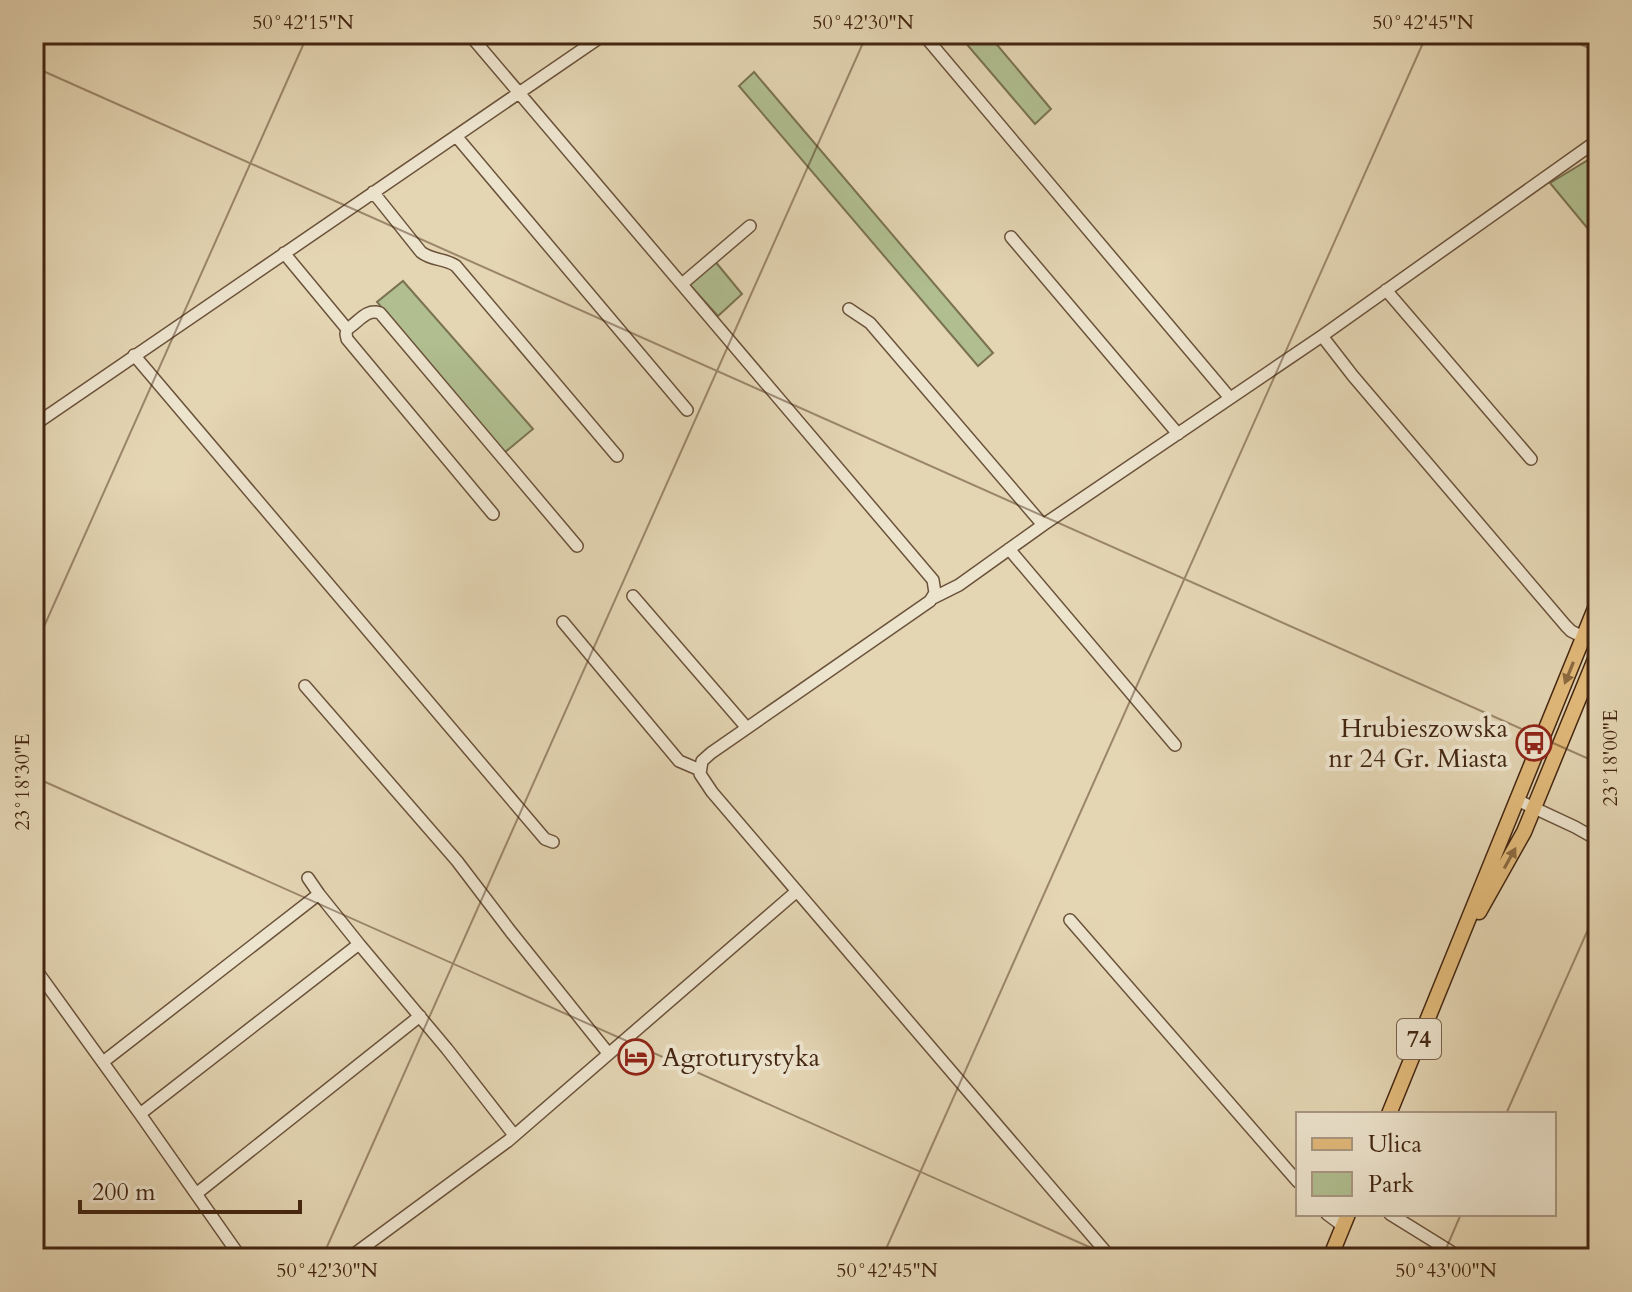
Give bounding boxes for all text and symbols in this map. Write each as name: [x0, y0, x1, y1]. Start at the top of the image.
text: 50°42'15"N: [252, 9, 354, 36]
text: 50°42'30"N: [812, 9, 914, 36]
text: 50°42'45"N: [1372, 9, 1474, 36]
one-way arrow: [1562, 661, 1575, 685]
text: 23°18'00"E: [1597, 710, 1624, 806]
place label: Hrubieszowska nr 24 Gr. Miasta: [1328, 711, 1508, 776]
bus stop icon: Hrubieszowska nr 24 Gr. Miasta: [1515, 724, 1553, 762]
text: 23°18'30"E: [9, 734, 36, 830]
one-way arrow: [1502, 847, 1516, 869]
road number: 74: [1397, 1019, 1441, 1059]
hotel icon: Agroturystyka: [617, 1038, 655, 1076]
place label: Agroturystyka: [662, 1040, 820, 1075]
legend: [1296, 1112, 1556, 1216]
text: Ulica: [1368, 1128, 1422, 1161]
scale bar: [80, 1164, 300, 1214]
text: Park: [1368, 1168, 1414, 1201]
text: 200 m: [92, 1176, 156, 1209]
text: 50°42'30"N: [276, 1257, 378, 1284]
text: 50°42'45"N: [836, 1257, 938, 1284]
text: 50°43'00"N: [1395, 1257, 1497, 1284]

